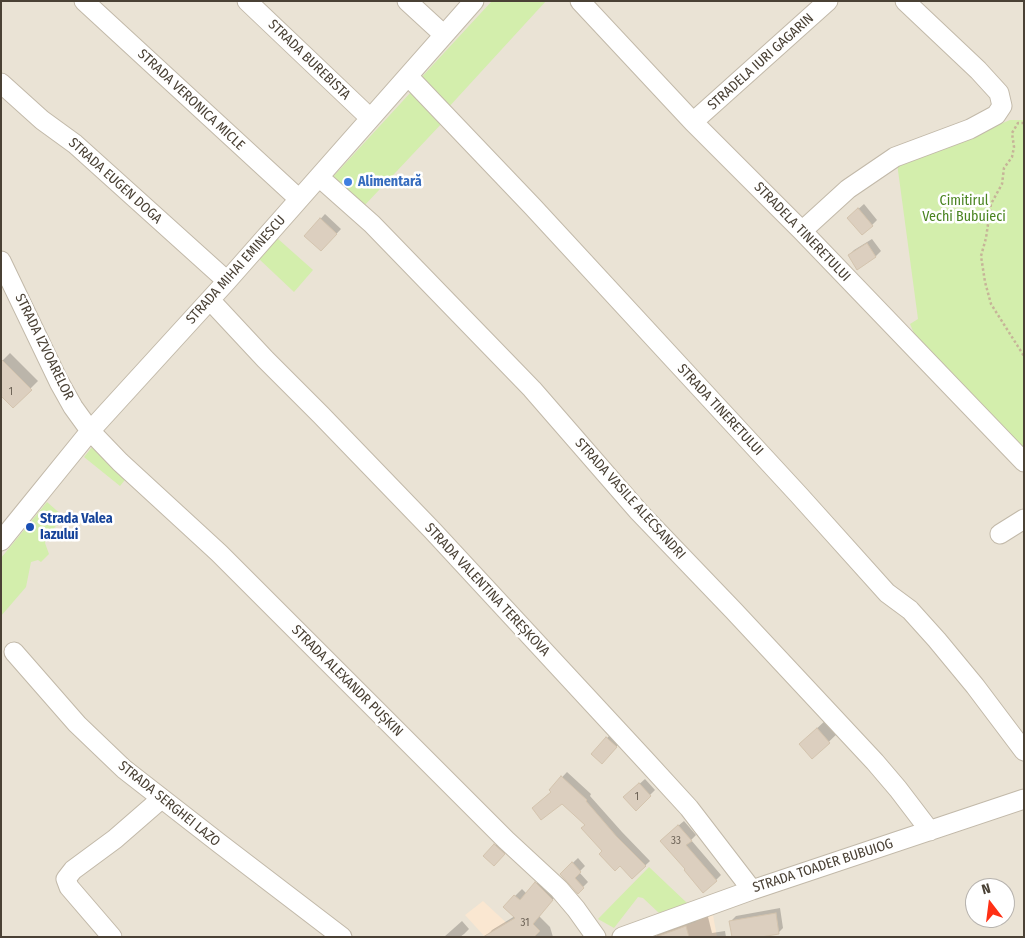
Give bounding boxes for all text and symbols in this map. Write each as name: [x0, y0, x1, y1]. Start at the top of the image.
street label: STRADELA IURI GAGARIN: [705, 10, 817, 114]
street label: STRADA BUREBISTA: [264, 16, 354, 104]
street label: STRADA VERONICA MICLE: [134, 46, 248, 154]
street label: STRADA EUGEN DOGA: [65, 135, 165, 227]
place label: Alimentară: [358, 174, 422, 190]
marker: Alimentară: [342, 176, 354, 188]
street label: STRADELA TINERETULUI: [750, 179, 854, 285]
park label: Cimitirul Vechi Bubuieci: [922, 193, 1006, 226]
street label: STRADA MIHAI EMINESCU: [183, 212, 289, 328]
street label: STRADA IZVOARELOR: [11, 291, 77, 403]
street label: STRADA TINERETULUI: [673, 361, 767, 459]
house number: 1: [9, 385, 13, 399]
street label: STRADA VASILE ALECSANDRI: [571, 435, 689, 563]
place label: Strada Valea Iazului: [40, 511, 113, 544]
street label: STRADA VALENTINA TEREȘKOVA: [421, 520, 553, 660]
marker: Strada Valea Iazului: [24, 521, 36, 533]
street label: STRADA ALEXANDR PUȘKIN: [288, 622, 406, 740]
street label: STRADA SERGHEI LAZO: [115, 758, 223, 850]
house number: 1: [635, 790, 639, 804]
house number: 33: [671, 834, 681, 848]
street label: STRADA TOADER BUBUIOG: [751, 835, 895, 897]
north arrow: [965, 878, 1015, 928]
text: N: [980, 880, 992, 898]
house number: 31: [521, 916, 529, 930]

